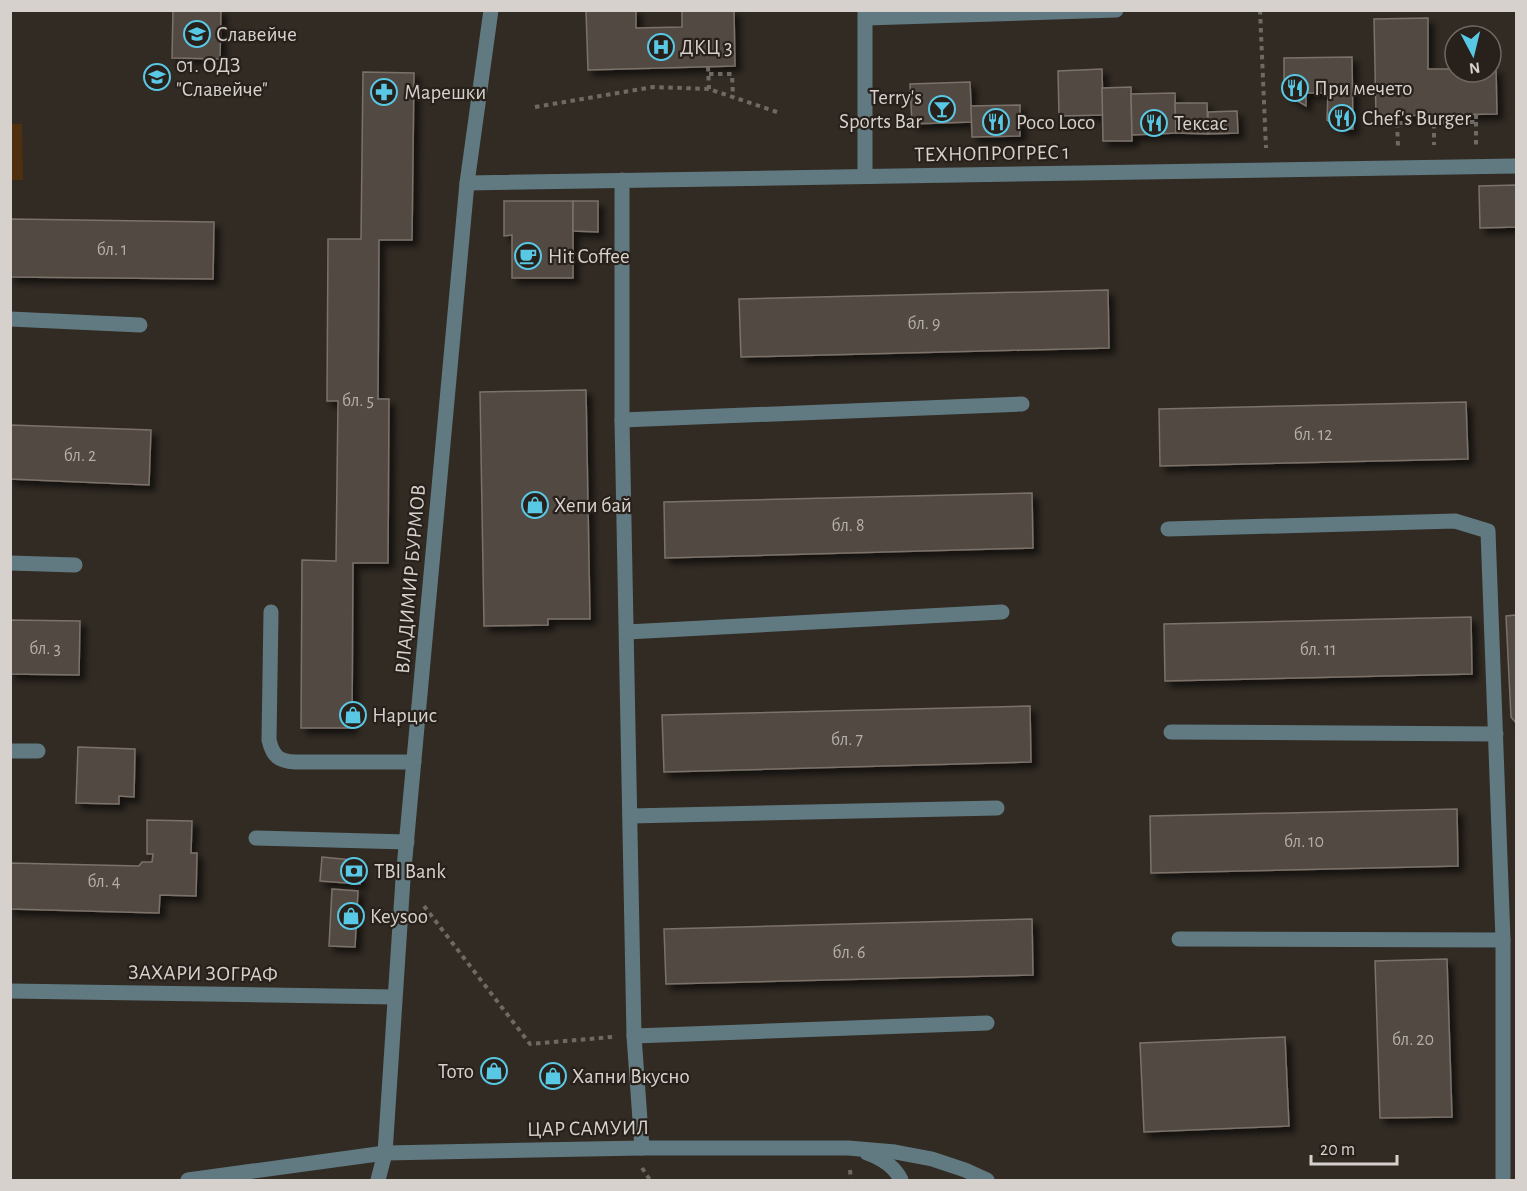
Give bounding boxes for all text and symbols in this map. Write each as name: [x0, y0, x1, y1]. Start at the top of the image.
school or university icon: Славейче: [182, 19, 212, 49]
place label: Славейче: [216, 24, 297, 45]
north arrow: [1443, 24, 1503, 84]
hospital icon: ДКЦ 3: [646, 32, 676, 62]
place label: ДКЦ 3: [680, 37, 733, 58]
place label: 01. ОДЗ "Славейче": [176, 55, 268, 100]
text: N: [1468, 59, 1481, 77]
school or university icon: 01. ОДЗ "Славейче": [142, 62, 172, 92]
restaurant icon: При мечето: [1280, 73, 1310, 103]
pharmacy icon: Марешки: [369, 77, 399, 107]
place label: При мечето: [1314, 78, 1412, 99]
place label: Марешки: [404, 82, 486, 103]
place label: Terry's Sports Bar: [839, 87, 922, 132]
bar icon: Terry's Sports Bar: [927, 94, 957, 124]
restaurant icon: Chef's Burger: [1327, 103, 1357, 133]
restaurant icon: Poco Loco: [981, 107, 1011, 137]
restaurant icon: Тексас: [1139, 108, 1169, 138]
place label: Chef's Burger: [1362, 108, 1471, 129]
place label: Poco Loco: [1016, 112, 1095, 133]
place label: Тексас: [1174, 113, 1228, 134]
street label: ТЕХНОПРОГРЕС 1: [914, 142, 1070, 165]
house number: бл. 1: [97, 240, 127, 259]
cafe icon: Hit Coffee: [513, 241, 543, 271]
place label: Hit Coffee: [548, 246, 630, 267]
house number: бл. 9: [908, 314, 940, 333]
house number: бл. 5: [342, 391, 374, 410]
house number: бл. 12: [1294, 425, 1332, 444]
house number: бл. 2: [64, 446, 96, 465]
street label: ВЛАДИМИР БУРМОВ: [392, 483, 429, 675]
shop icon: Хепи бай: [520, 490, 550, 520]
place label: Хепи бай: [554, 495, 632, 516]
house number: бл. 8: [832, 516, 864, 535]
house number: бл. 3: [29, 639, 61, 658]
house number: бл. 11: [1300, 640, 1336, 659]
shop icon: Нарцис: [338, 700, 368, 730]
place label: Нарцис: [372, 705, 437, 726]
house number: бл. 7: [831, 730, 863, 749]
house number: бл. 10: [1284, 832, 1324, 851]
bank icon: TBI Bank: [339, 856, 369, 886]
place label: TBI Bank: [374, 861, 446, 882]
house number: бл. 4: [88, 872, 121, 891]
shop icon: Keysoo: [336, 901, 366, 931]
place label: Keysoo: [370, 906, 428, 927]
house number: бл. 6: [833, 943, 865, 962]
street label: ЗАХАРИ ЗОГРАФ: [128, 962, 278, 985]
house number: бл. 20: [1392, 1030, 1434, 1049]
shop icon: Тото: [479, 1056, 509, 1086]
place label: Тото: [438, 1061, 474, 1082]
shop icon: Хапни Вкусно: [538, 1061, 568, 1091]
place label: Хапни Вкусно: [572, 1066, 690, 1087]
street label: ЦАР САМУИЛ: [527, 1117, 649, 1140]
scale bar: [1311, 1128, 1396, 1166]
text: 20 m: [1320, 1141, 1355, 1159]

